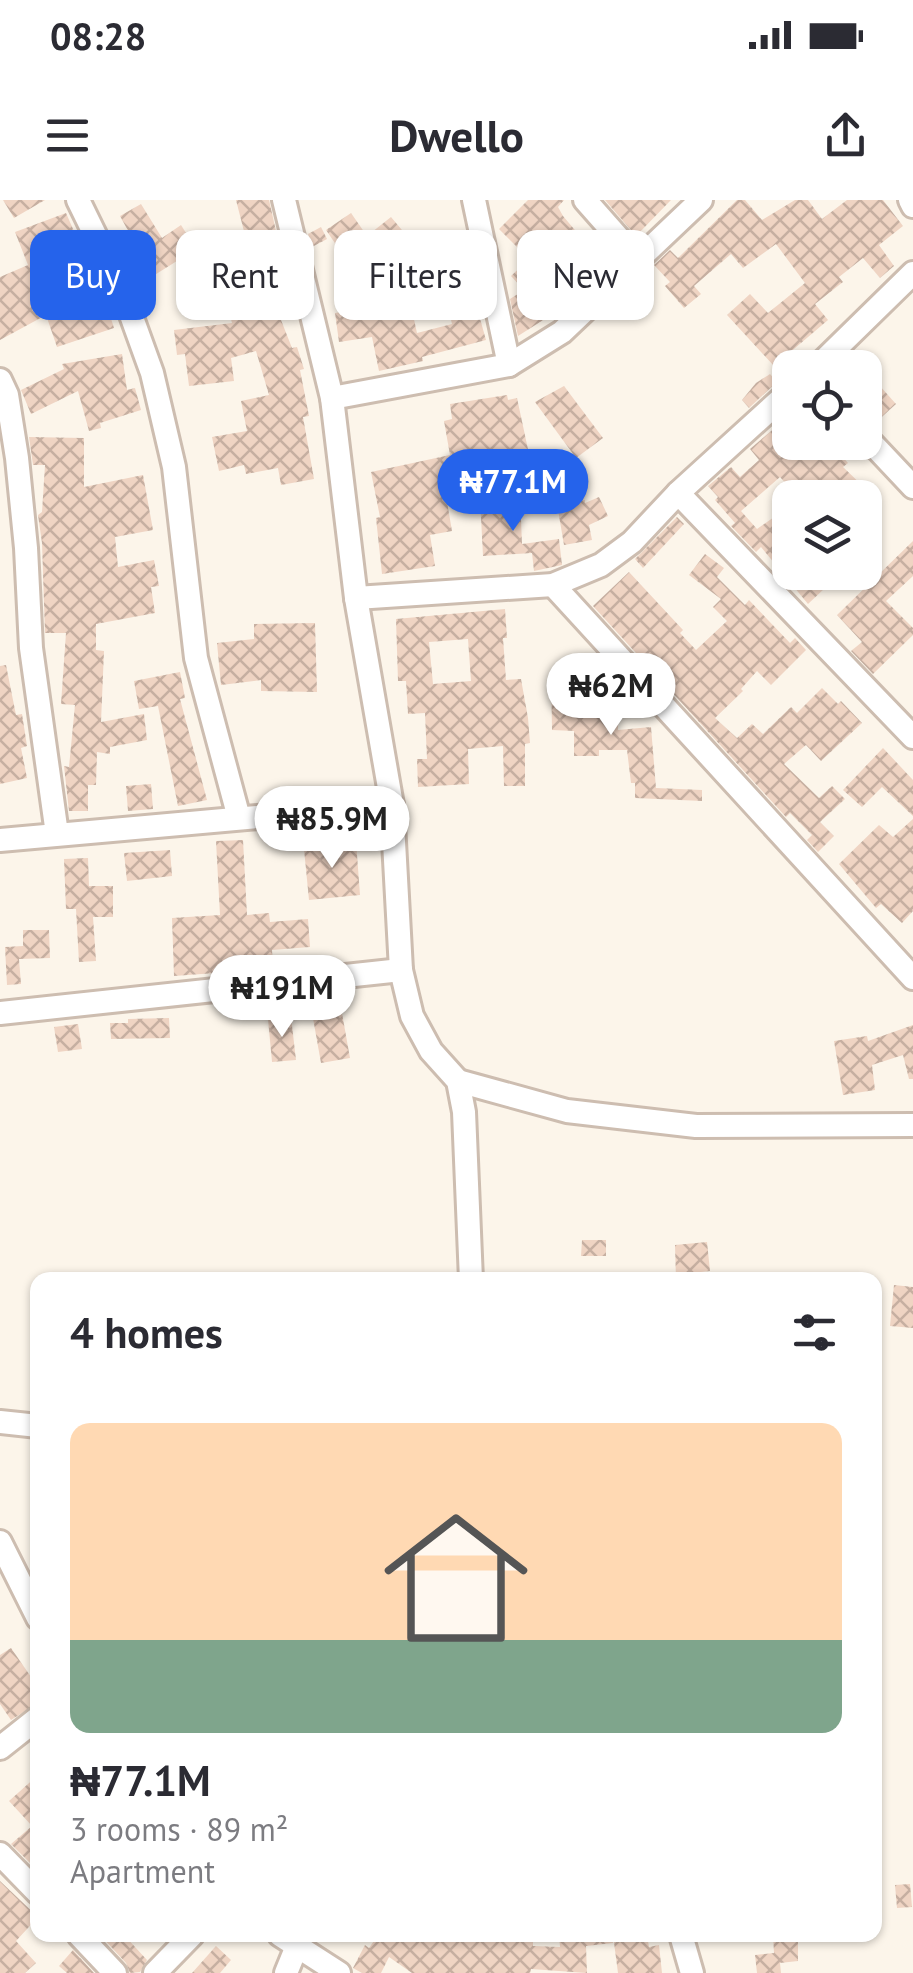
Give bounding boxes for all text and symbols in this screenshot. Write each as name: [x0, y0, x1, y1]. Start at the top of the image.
text: 08:28: [50, 11, 146, 60]
text: Dwello: [389, 106, 524, 164]
icon: menu: [40, 108, 95, 163]
icon: share: [818, 108, 873, 163]
chip: Buy: [30, 230, 156, 320]
chip: Rent: [176, 230, 314, 320]
chip: Filters: [334, 230, 497, 320]
chip: New: [517, 230, 654, 320]
map controls: [772, 350, 882, 590]
button: locate: [772, 350, 882, 460]
pin: ₦77.1M: [432, 449, 594, 534]
text: ₦77.1M: [459, 460, 567, 502]
button: layers: [772, 480, 882, 590]
pin: ₦62M: [552, 653, 670, 738]
text: ₦62M: [569, 664, 654, 706]
pin: ₦85.9M: [251, 786, 413, 871]
text: ₦85.9M: [276, 797, 388, 839]
pin: ₦191M: [212, 955, 352, 1040]
text: ₦191M: [230, 966, 334, 1008]
text: 4 homes: [70, 1305, 223, 1360]
icon: filters: [787, 1305, 842, 1360]
icon: home: [366, 1488, 546, 1668]
text: ₦77.1M: [70, 1753, 211, 1808]
text: 3 rooms · 89 m²: [70, 1808, 288, 1850]
text: Apartment: [70, 1850, 215, 1892]

